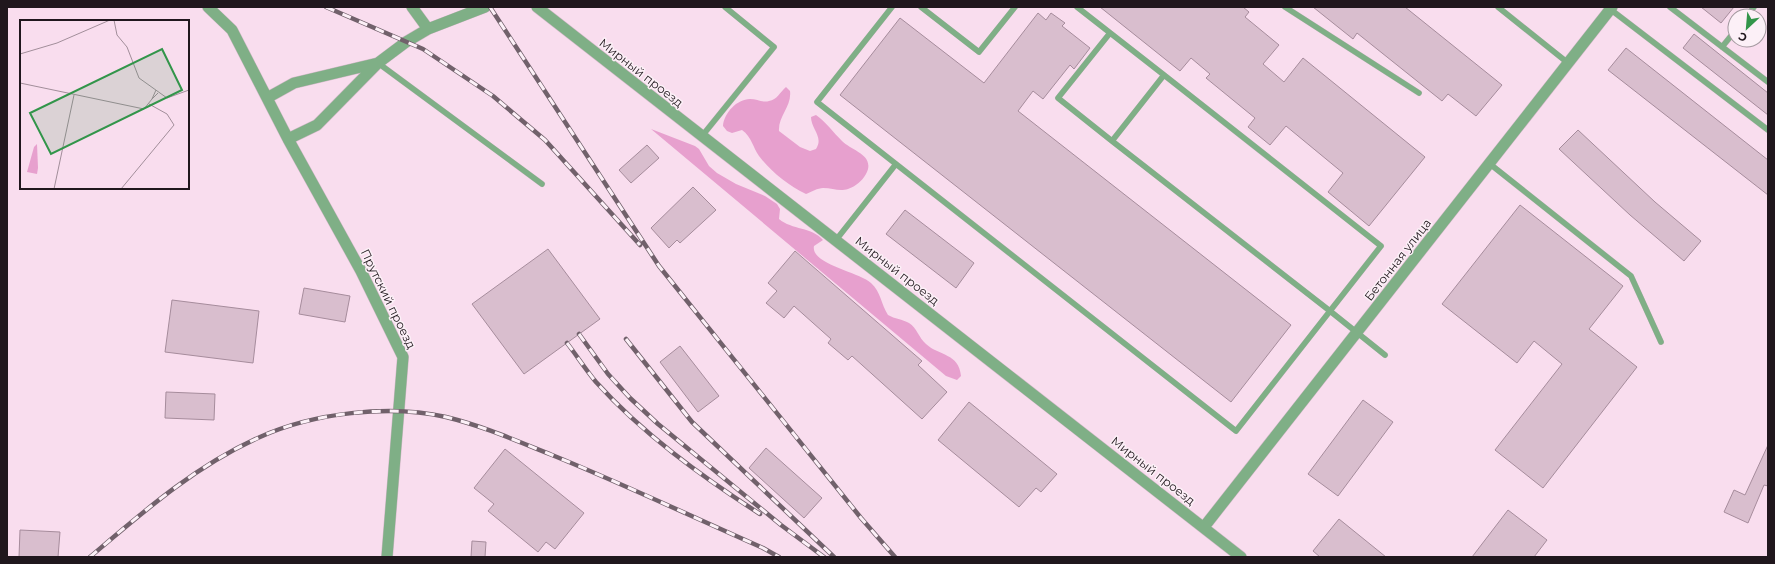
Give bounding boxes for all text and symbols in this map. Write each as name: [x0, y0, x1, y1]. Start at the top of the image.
north arrow: [1727, 8, 1767, 48]
inset map: [20, 20, 189, 189]
text: С: [1736, 29, 1749, 45]
street label: Мирный проезд: [596, 35, 686, 110]
street label: Бетонная улица: [1361, 216, 1434, 304]
street label: Мирный проезд: [852, 233, 942, 308]
street label: Прутский проезд: [358, 247, 419, 351]
street label: Мирный проезд: [1108, 433, 1198, 508]

